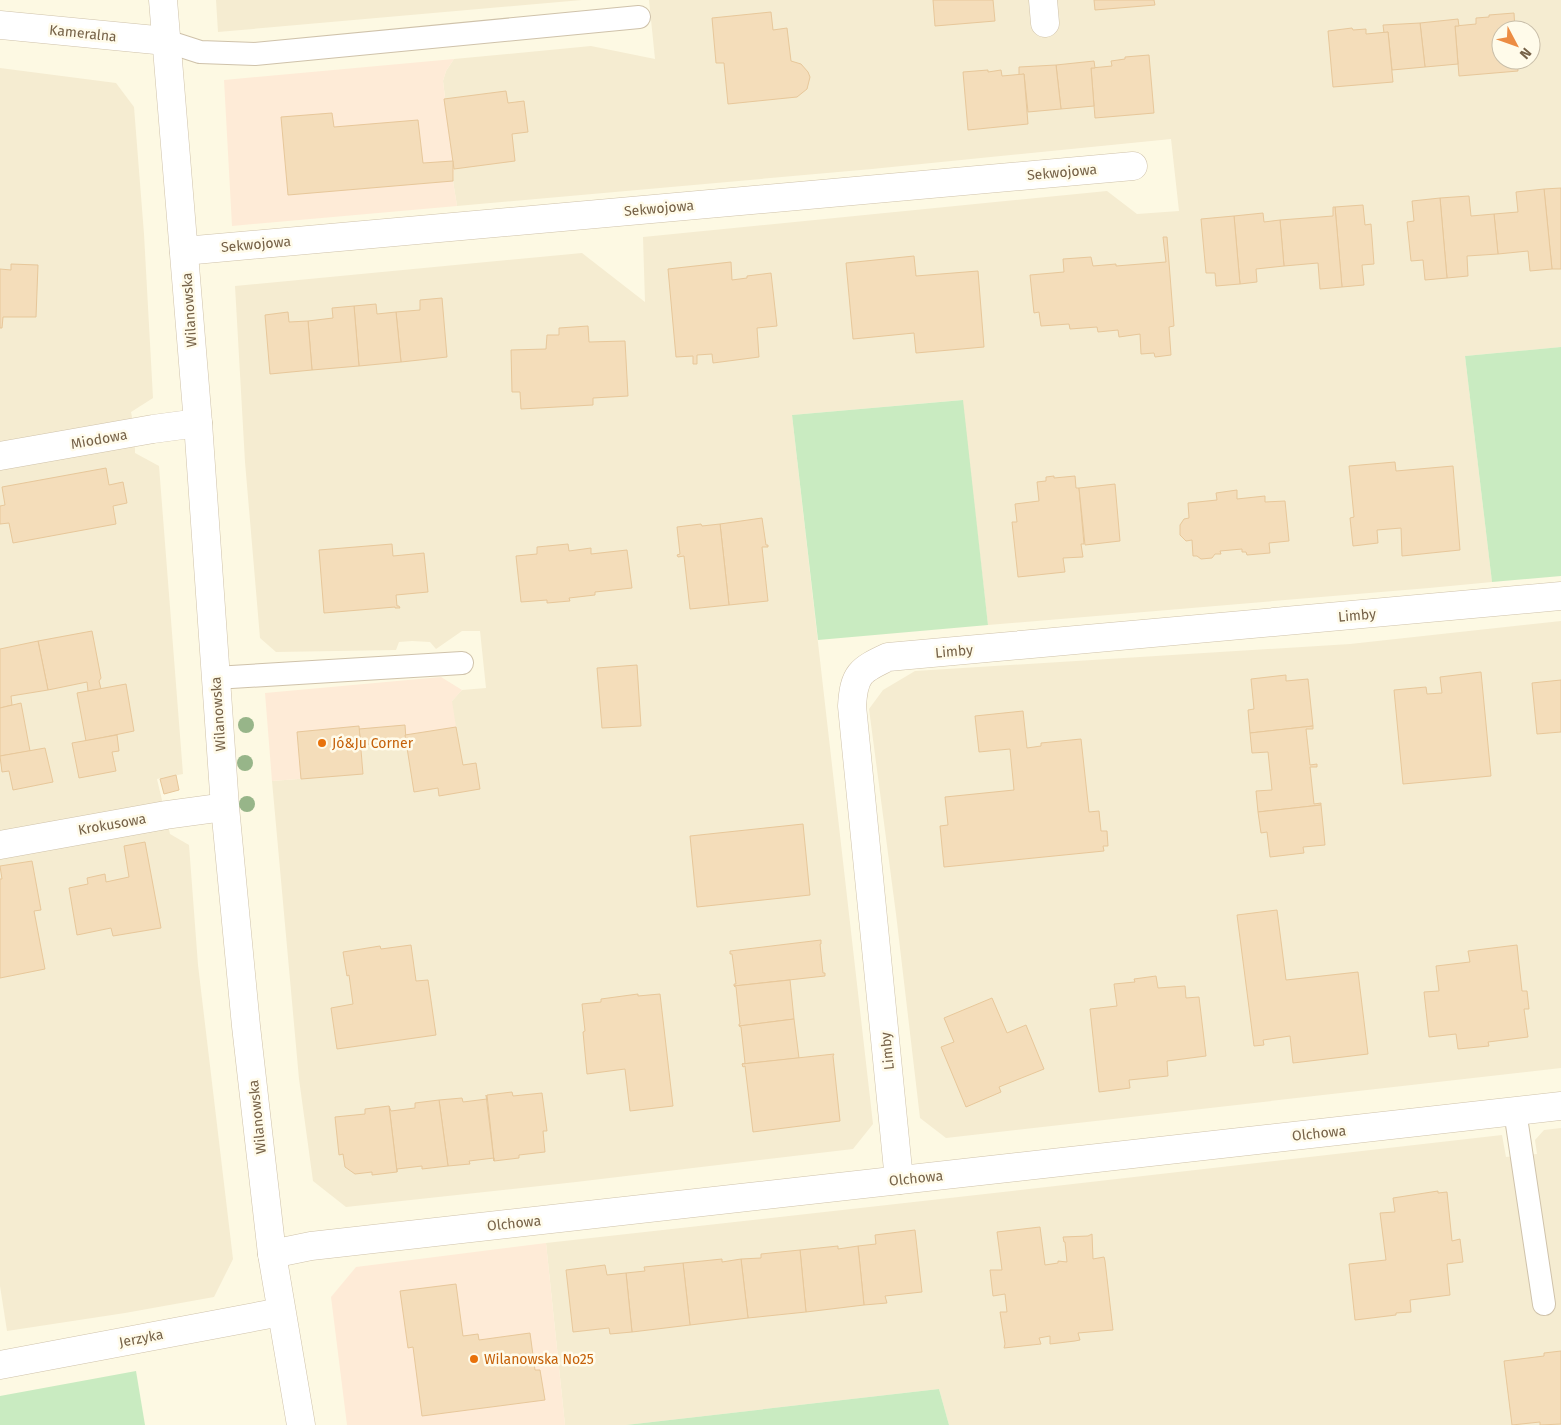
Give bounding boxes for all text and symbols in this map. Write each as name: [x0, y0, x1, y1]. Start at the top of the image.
north arrow: [1491, 20, 1541, 70]
street label: Kameralna: [48, 22, 118, 45]
text: N: [1516, 44, 1535, 62]
street label: Sekwojowa: [1026, 161, 1098, 184]
street label: Sekwojowa: [623, 197, 695, 220]
street label: Sekwojowa: [220, 233, 292, 256]
street label: Wilanowska: [178, 272, 201, 348]
street label: Miodowa: [70, 426, 129, 453]
street label: Limby: [1337, 605, 1377, 626]
street label: Limby: [934, 641, 974, 662]
street label: Wilanowska: [207, 676, 230, 752]
place label: Jó&Ju Corner: [332, 735, 414, 752]
marker: Jó&Ju Corner: [316, 737, 328, 749]
street label: Krokusowa: [77, 810, 147, 839]
street label: Limby: [877, 1031, 898, 1071]
street label: Wilanowska: [245, 1079, 270, 1155]
street label: Olchowa: [1291, 1122, 1347, 1145]
street label: Olchowa: [888, 1167, 944, 1190]
street label: Olchowa: [486, 1212, 542, 1235]
street label: Jerzyka: [118, 1326, 165, 1351]
place label: Wilanowska No25: [484, 1351, 594, 1368]
marker: Wilanowska No25: [468, 1353, 480, 1365]

